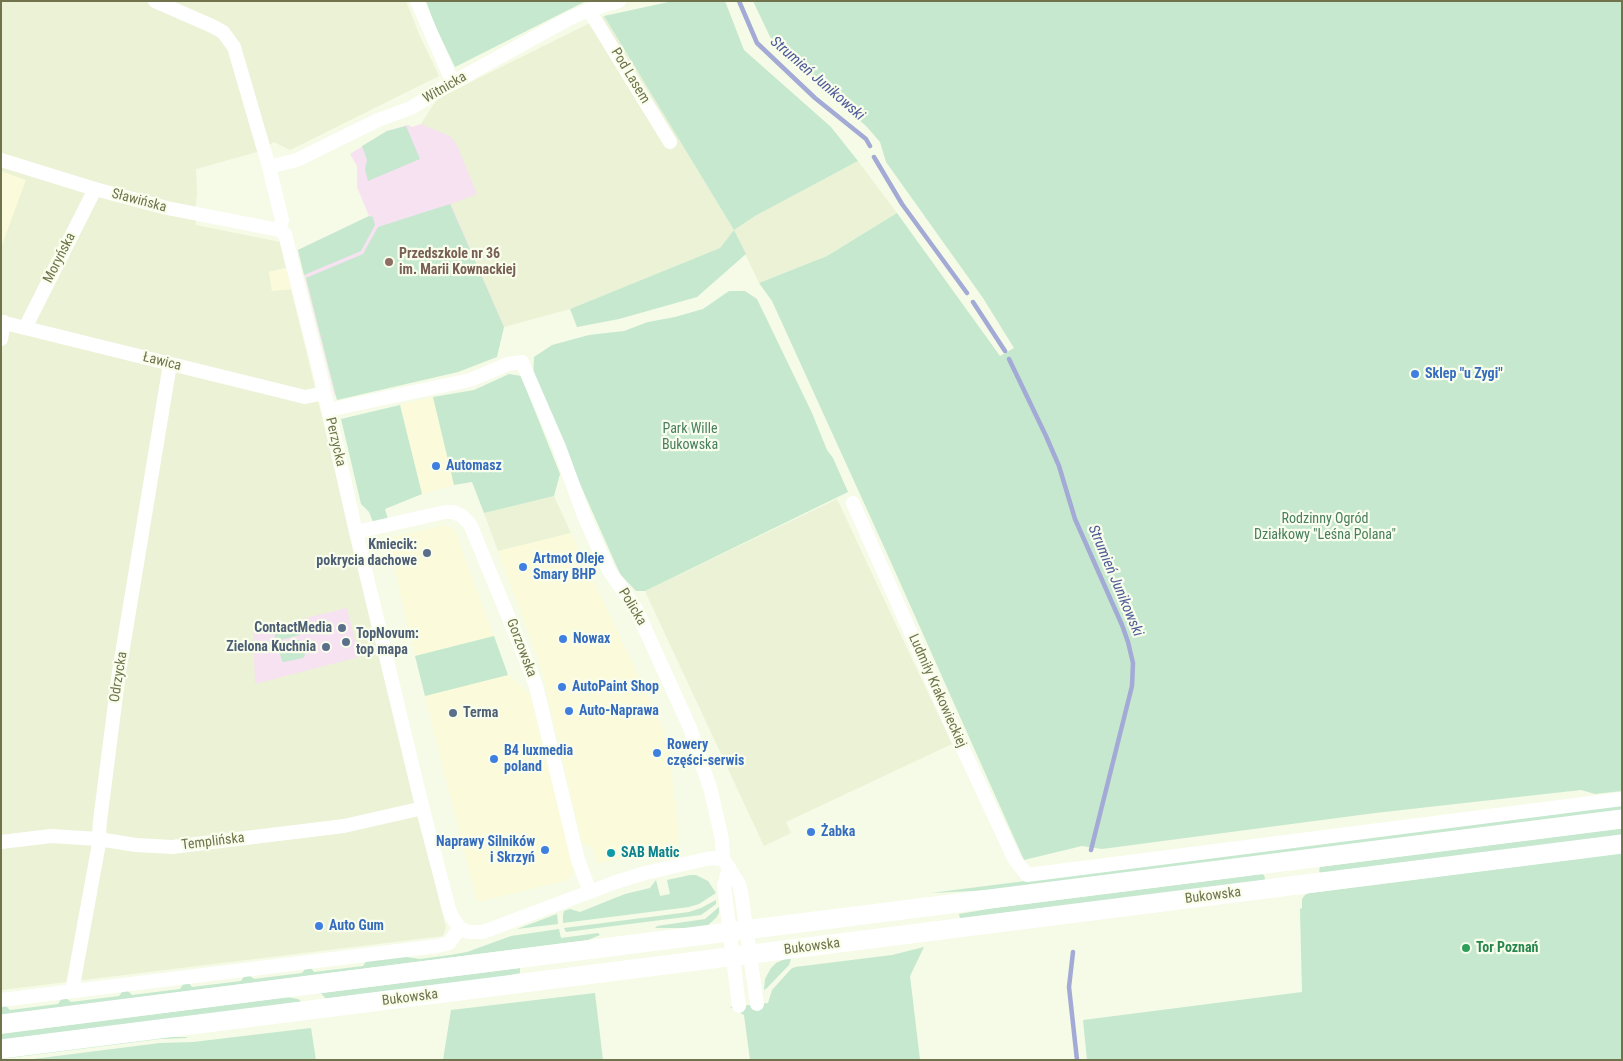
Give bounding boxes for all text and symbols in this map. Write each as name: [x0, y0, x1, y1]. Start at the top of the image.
water label: Strumień Junikowski: [766, 33, 868, 125]
street label: Pod Lasem: [607, 45, 653, 107]
street label: Witnicka: [420, 69, 470, 107]
street label: Sławińska: [110, 186, 168, 216]
street label: Moryńska: [40, 230, 80, 286]
place label: Przedszkole nr 36 im. Marii Kownackiej: [399, 246, 516, 278]
marker: Przedszkole nr 36 im. Marii Kownackiej: [383, 256, 395, 268]
street label: Ławica: [141, 349, 183, 375]
place label: Sklep "u Zygi": [1425, 366, 1503, 382]
marker: Sklep "u Zygi": [1409, 368, 1421, 380]
street label: Perzycka: [321, 416, 349, 468]
park label: Park Wille Bukowska: [662, 421, 718, 454]
place label: Automasz: [446, 458, 502, 474]
marker: Automasz: [430, 460, 442, 472]
park label: Rodzinny Ogród Działkowy "Leśna Polana": [1254, 511, 1396, 544]
water label: Strumień Junikowski: [1083, 523, 1147, 639]
place label: Kmiecik: pokrycia dachowe: [316, 537, 417, 570]
marker: Kmiecik: pokrycia dachowe: [421, 547, 433, 559]
place label: Artmot Oleje Smary BHP: [533, 551, 604, 584]
marker: Artmot Oleje Smary BHP: [517, 561, 529, 573]
street label: Policka: [614, 585, 650, 629]
street label: Gorzowska: [502, 616, 540, 680]
place label: ContactMedia: [254, 620, 332, 636]
marker: ContactMedia: [336, 622, 348, 634]
place label: TopNovum: top mapa: [356, 626, 419, 658]
place label: Nowax: [573, 631, 610, 647]
street label: Ludmiły Krakowieckiej: [904, 632, 970, 750]
marker: Nowax: [557, 633, 569, 645]
marker: TopNovum: top mapa: [340, 636, 352, 648]
place label: Zielona Kuchnia: [226, 639, 316, 655]
marker: Zielona Kuchnia: [320, 641, 332, 653]
street label: Odrzycka: [107, 651, 131, 703]
place label: AutoPaint Shop: [572, 679, 659, 695]
marker: AutoPaint Shop: [556, 681, 568, 693]
place label: Auto-Naprawa: [579, 703, 659, 719]
place label: Terma: [463, 705, 498, 721]
marker: Auto-Naprawa: [563, 705, 575, 717]
marker: Terma: [447, 707, 459, 719]
place label: Rowery części-serwis: [667, 737, 744, 770]
place label: B4 luxmedia poland: [504, 743, 573, 776]
marker: Rowery części-serwis: [651, 747, 663, 759]
marker: B4 luxmedia poland: [488, 753, 500, 765]
place label: Żabka: [821, 824, 855, 840]
marker: Żabka: [805, 826, 817, 838]
street label: Templińska: [181, 830, 245, 854]
place label: Naprawy Silników i Skrzyń: [436, 834, 535, 866]
marker: Naprawy Silników i Skrzyń: [539, 844, 551, 856]
place label: SAB Matic: [621, 845, 679, 861]
marker: SAB Matic: [605, 847, 617, 859]
street label: Bukowska: [1184, 884, 1242, 908]
place label: Auto Gum: [329, 918, 384, 934]
marker: Auto Gum: [313, 920, 325, 932]
street label: Bukowska: [783, 935, 841, 959]
place label: Tor Poznań: [1476, 940, 1538, 956]
marker: Tor Poznań: [1460, 942, 1472, 954]
street label: Bukowska: [381, 986, 439, 1010]

